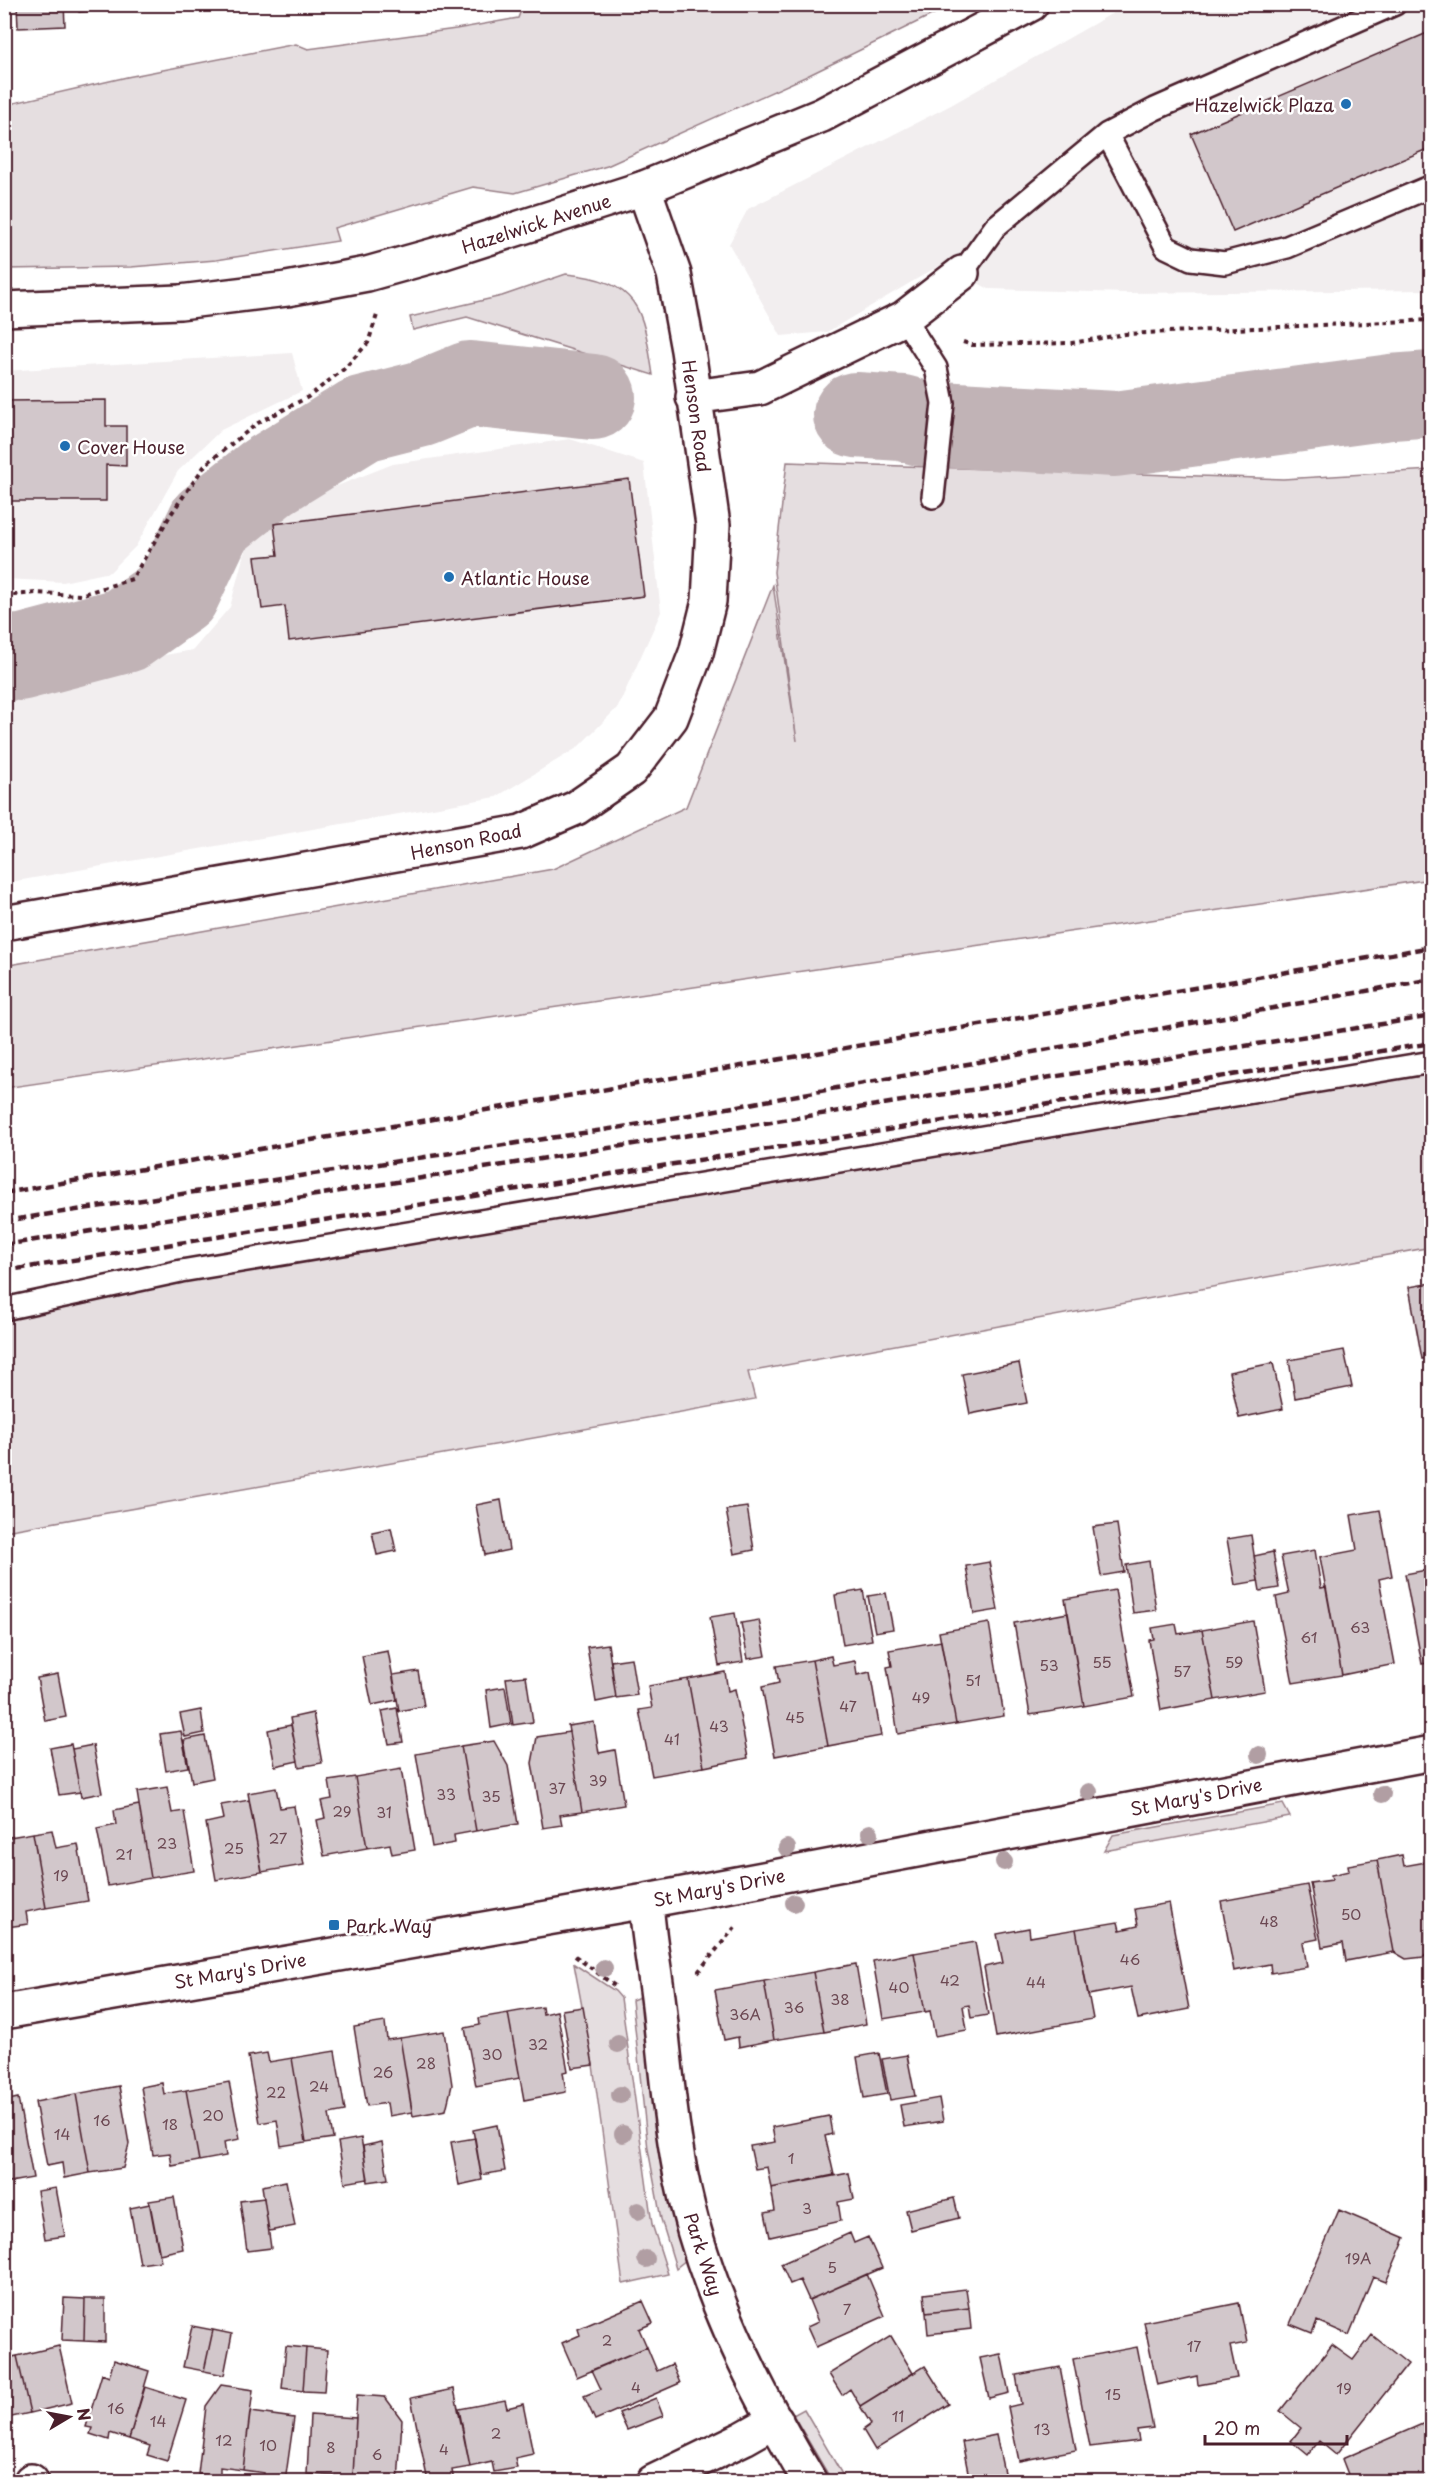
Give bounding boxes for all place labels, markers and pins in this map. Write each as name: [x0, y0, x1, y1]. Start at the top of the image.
place label: Hazelwick Plaza: [1194, 91, 1335, 118]
marker: Hazelwick Plaza: [1339, 97, 1353, 111]
place label: Cover House: [77, 433, 185, 460]
marker: Cover House: [58, 439, 72, 453]
place label: Atlantic House: [461, 564, 590, 591]
marker: Atlantic House: [442, 570, 456, 584]
place label: Park Way: [346, 1912, 432, 1939]
marker: Park Way: [327, 1918, 341, 1932]

